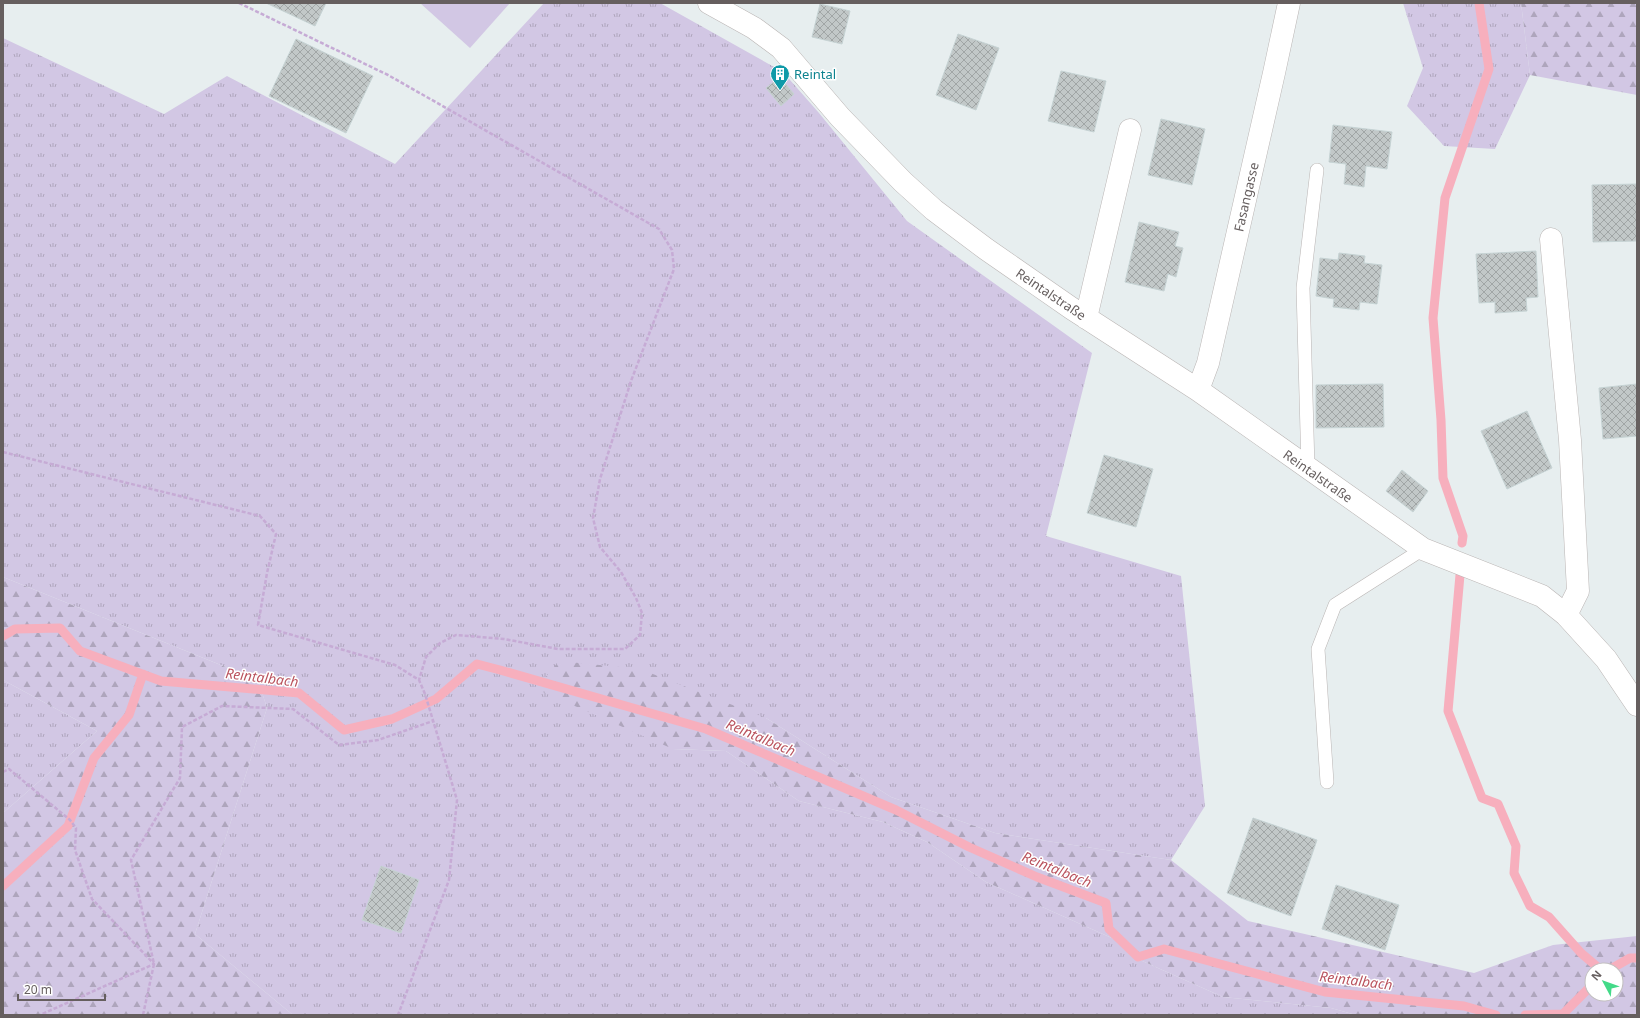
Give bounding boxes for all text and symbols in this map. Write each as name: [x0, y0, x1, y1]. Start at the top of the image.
building icon: Reintal: [769, 63, 791, 91]
place label: Reintal: [794, 65, 836, 83]
street label: Fasangasse: [1229, 161, 1263, 233]
street label: Reintalstraße: [1012, 264, 1090, 324]
street label: Reintalstraße: [1280, 445, 1356, 507]
water label: Reintalbach: [224, 663, 300, 691]
water label: Reintalbach: [723, 714, 799, 760]
water label: Reintalbach: [1019, 846, 1095, 892]
north arrow: [1584, 962, 1624, 1002]
water label: Reintalbach: [1318, 966, 1394, 994]
text: N: [1587, 967, 1605, 983]
scale bar: [18, 976, 105, 1002]
text: 20 m: [24, 981, 52, 998]

